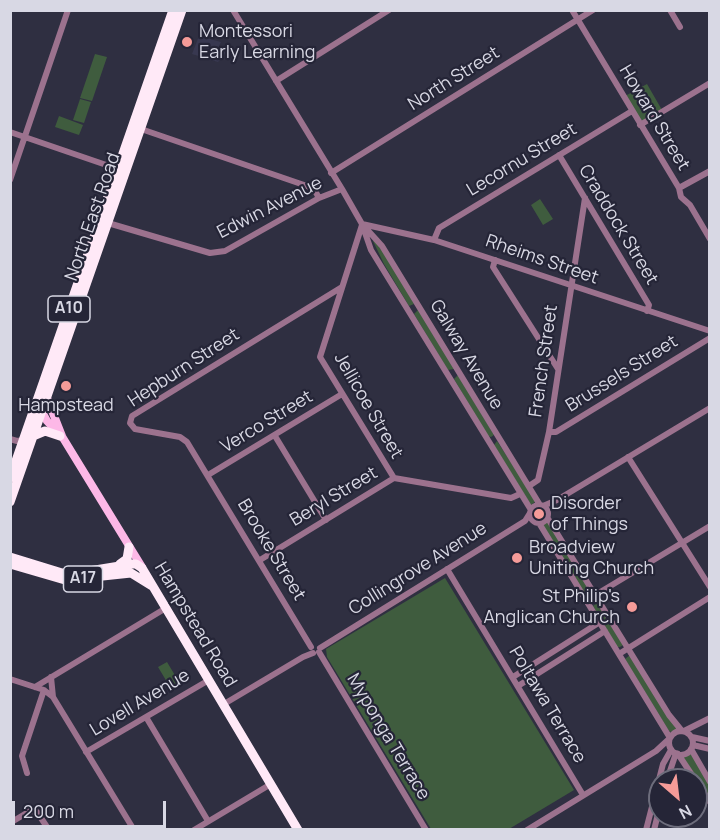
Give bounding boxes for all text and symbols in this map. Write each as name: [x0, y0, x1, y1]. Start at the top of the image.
place label: Montessori Early Learning: [199, 21, 315, 63]
marker: Montessori Early Learning: [180, 35, 194, 49]
street label: North Street: [404, 42, 504, 116]
street label: Howard Street: [614, 61, 694, 175]
street label: Lecornu Street: [463, 119, 581, 201]
street label: North East Road: [61, 150, 125, 284]
street label: Craddock Street: [574, 161, 662, 289]
street label: Edwin Avenue: [214, 172, 326, 244]
street label: Rheims Street: [483, 231, 601, 289]
road number: A10: [48, 296, 90, 322]
street label: Galway Avenue: [425, 296, 507, 414]
street label: French Street: [525, 303, 563, 419]
street label: Hepburn Street: [124, 324, 244, 412]
street label: Brussels Street: [562, 331, 682, 417]
street label: Jellicoe Street: [329, 349, 407, 463]
marker: Hampstead: [59, 379, 73, 393]
street label: Verco Street: [217, 386, 317, 458]
place label: Hampstead: [18, 395, 114, 417]
street label: Beryl Street: [286, 462, 382, 532]
place label: Disorder of Things: [551, 493, 628, 536]
street label: Brooke Street: [232, 495, 310, 605]
marker: Disorder of Things: [532, 507, 546, 521]
street label: Collingrove Avenue: [345, 518, 491, 620]
place label: Broadview Uniting Church: [529, 537, 654, 580]
marker: Broadview Uniting Church: [510, 551, 524, 565]
street label: Hampstead Road: [149, 559, 241, 691]
road number: A17: [64, 566, 103, 592]
place label: St Philip's Anglican Church: [483, 586, 620, 628]
marker: St Philip's Anglican Church: [625, 600, 639, 614]
street label: Poltawa Terrace: [504, 643, 590, 767]
street label: Lovell Avenue: [86, 665, 194, 741]
street label: Myponga Terrace: [342, 670, 434, 804]
north arrow: [648, 768, 708, 828]
scale bar: [15, 789, 170, 827]
text: 200 m: [23, 799, 74, 823]
text: N: [675, 800, 696, 825]

